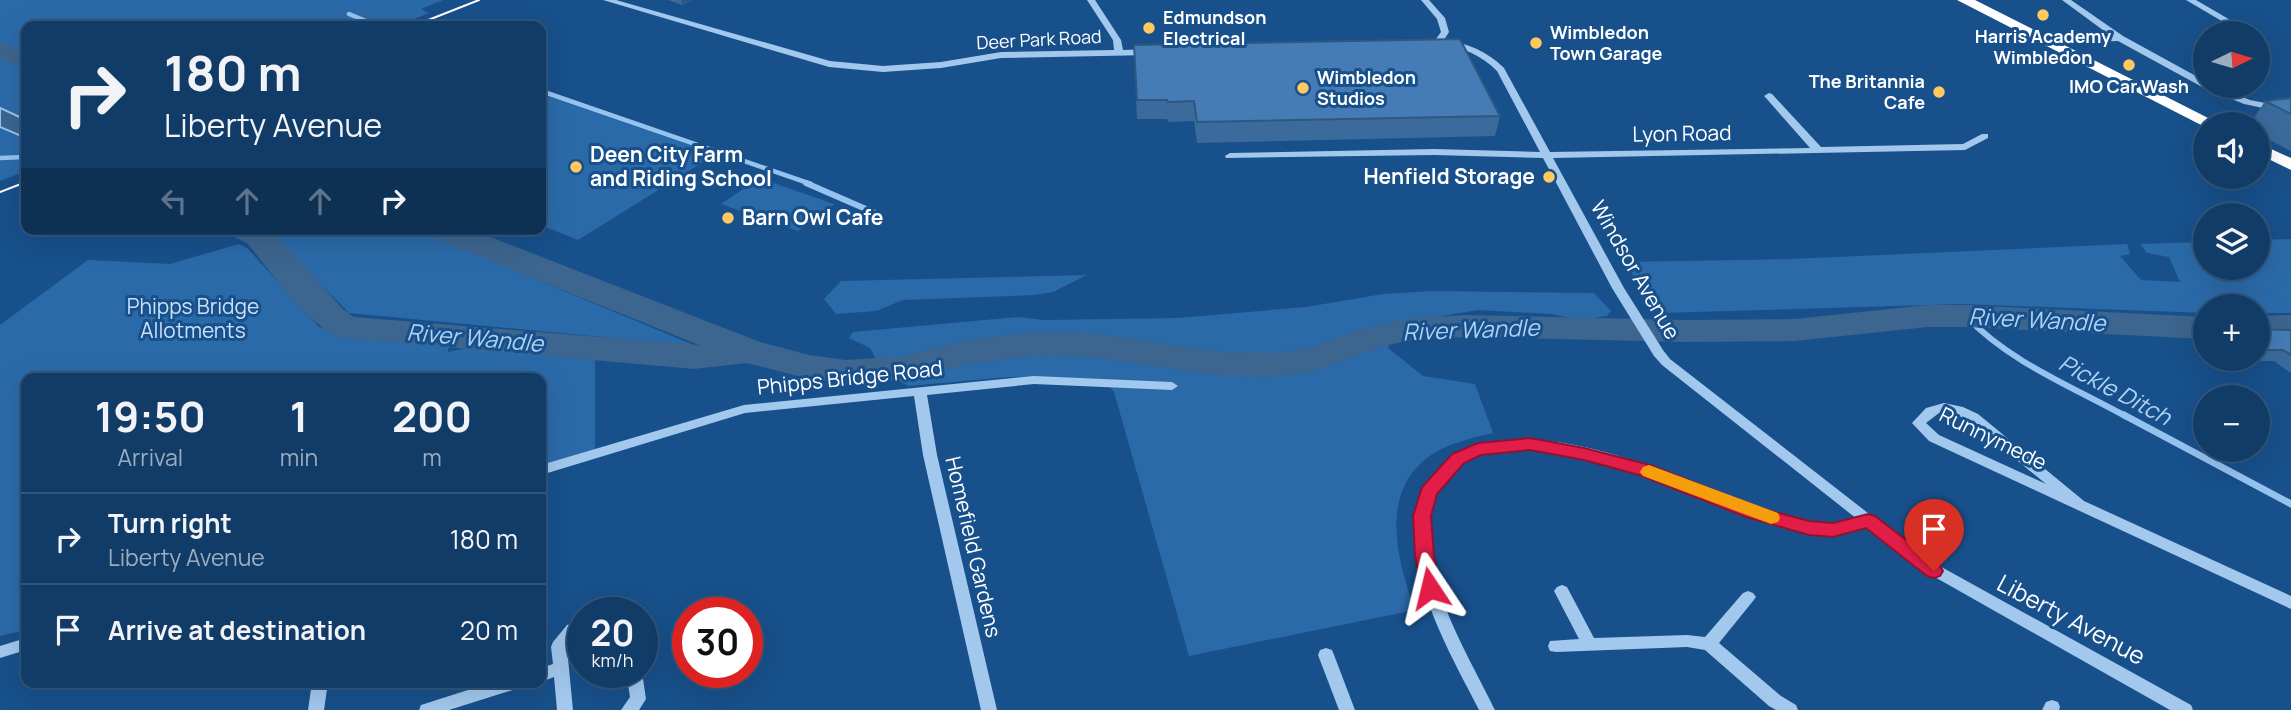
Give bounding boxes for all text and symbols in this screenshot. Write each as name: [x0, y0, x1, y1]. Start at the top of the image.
place label: Edmundson Electrical: [1163, 5, 1266, 50]
marker: Harris Academy Wimbledon: [2035, 7, 2051, 23]
marker: Edmundson Electrical: [1141, 20, 1157, 36]
place label: Wimbledon Town Garage: [1550, 20, 1663, 65]
north arrow: [2193, 21, 2270, 98]
map controls: [2193, 21, 2270, 462]
street label: Deer Park Road: [976, 24, 1102, 54]
place label: Harris Academy Wimbledon: [1975, 24, 2111, 69]
marker: Wimbledon Town Garage: [1528, 35, 1544, 51]
text: 180 m: [164, 39, 302, 106]
icon: right: [49, 49, 140, 140]
marker: IMO Car Wash: [2121, 57, 2137, 73]
place label: Wimbledon Studios: [1317, 65, 1416, 110]
place label: The Britannia Cafe: [1809, 69, 1925, 114]
place label: IMO Car Wash: [2069, 74, 2189, 98]
marker: Wimbledon Studios: [1295, 80, 1311, 96]
marker: The Britannia Cafe: [1931, 84, 1947, 100]
text: Liberty Avenue: [164, 103, 382, 147]
button: sound: [2193, 112, 2270, 189]
street label: Lyon Road: [1632, 118, 1732, 148]
place label: Deen City Farm and Riding School: [590, 140, 772, 192]
marker: Deen City Farm and Riding School: [568, 159, 584, 175]
place label: Henfield Storage: [1363, 162, 1535, 190]
marker: Henfield Storage: [1541, 169, 1557, 185]
icon: left: [155, 182, 193, 220]
icon: ahead: [228, 182, 266, 220]
icon: ahead: [301, 182, 339, 220]
icon: right: [374, 182, 412, 220]
street label: Windsor Avenue: [1585, 195, 1687, 344]
place label: Barn Owl Cafe: [742, 203, 884, 231]
button: layers: [2193, 203, 2270, 280]
marker: Barn Owl Cafe: [720, 210, 736, 226]
park label: Phipps Bridge Allotments: [127, 292, 259, 344]
button: +: [2193, 294, 2270, 371]
water label: River Wandle: [1968, 299, 2108, 339]
water label: River Wandle: [1402, 311, 1541, 347]
water label: River Wandle: [406, 315, 546, 359]
water label: Pickle Ditch: [2054, 346, 2178, 433]
street label: Phipps Bridge Road: [756, 353, 944, 401]
button: −: [2193, 385, 2270, 462]
text: 19:50: [95, 387, 206, 445]
text: 1: [290, 387, 308, 445]
text: 200: [392, 387, 472, 445]
street label: Runnymede: [1935, 400, 2052, 476]
text: Arrival: [117, 441, 183, 473]
text: min: [280, 441, 318, 473]
text: m: [422, 441, 442, 473]
street label: Homefield Gardens: [940, 453, 1008, 640]
pin: [1904, 499, 1964, 571]
text: Turn right: [108, 505, 232, 541]
icon: arrive: [1915, 510, 1953, 548]
icon: right: [49, 520, 87, 558]
text: 180 m: [450, 521, 518, 557]
text: Liberty Avenue: [108, 541, 265, 573]
position arrow: [1393, 551, 1467, 625]
street label: Liberty Avenue: [1992, 566, 2152, 672]
speed limit sign: 30: [672, 597, 763, 688]
text: 20: [591, 609, 634, 657]
icon: arrive: [49, 611, 87, 649]
text: Arrive at destination: [108, 612, 366, 648]
text: 20 m: [460, 612, 518, 648]
text: km/h: [592, 648, 633, 672]

